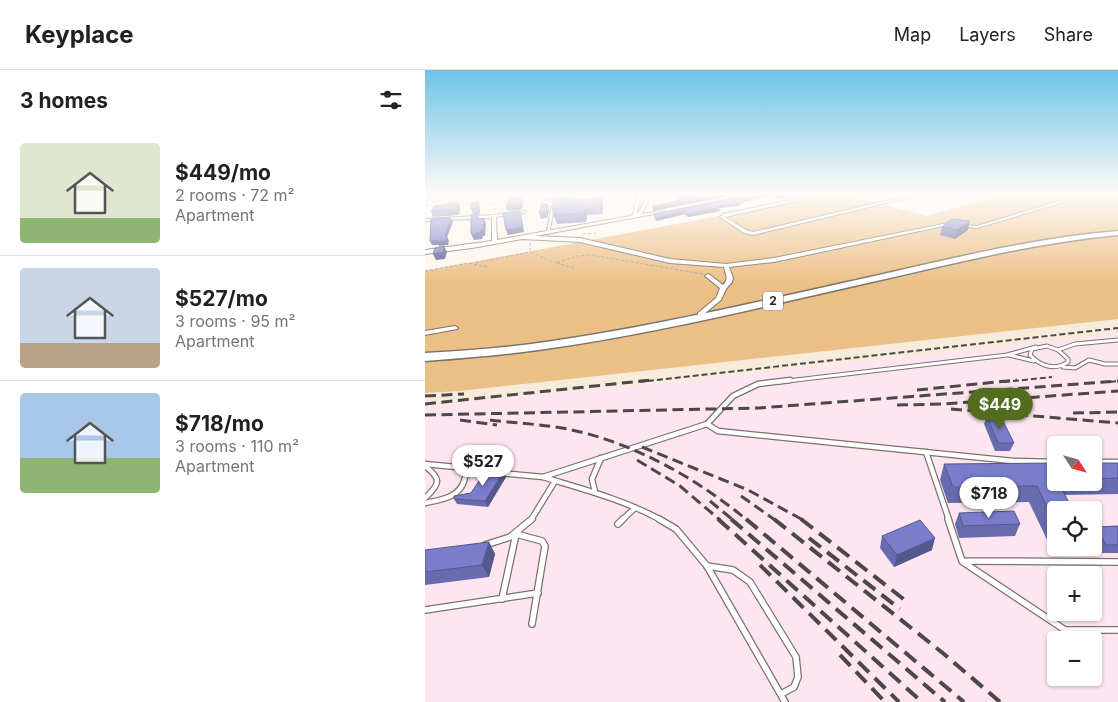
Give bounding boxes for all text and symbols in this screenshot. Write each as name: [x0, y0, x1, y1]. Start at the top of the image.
text: Keyplace: [25, 20, 134, 49]
text: Map: [894, 24, 931, 45]
text: Layers: [959, 24, 1016, 45]
text: Share: [1044, 24, 1093, 45]
icon: filters: [377, 86, 405, 114]
text: 3 homes: [20, 88, 108, 113]
text: $449/mo: [175, 160, 271, 185]
icon: home: [60, 163, 120, 223]
text: 2 rooms · 72 m²: [175, 185, 295, 205]
text: Apartment: [175, 205, 255, 225]
text: $527/mo: [175, 286, 268, 311]
icon: home: [60, 288, 120, 348]
road number: 2: [763, 292, 783, 310]
text: 3 rooms · 95 m²: [175, 311, 296, 331]
text: Apartment: [175, 331, 255, 351]
pin: $449: [970, 388, 1030, 430]
text: $449: [979, 394, 1021, 414]
text: $718/mo: [175, 411, 264, 436]
icon: home: [60, 413, 120, 473]
text: 3 rooms · 110 m²: [175, 436, 299, 456]
north arrow: [1047, 436, 1103, 491]
map controls: [1047, 436, 1102, 686]
pin: $527: [453, 444, 513, 487]
text: $527: [463, 451, 503, 471]
text: Apartment: [175, 456, 255, 476]
pin: $718: [959, 476, 1019, 519]
text: $718: [970, 483, 1008, 503]
button: locate: [1047, 501, 1102, 556]
button: +: [1047, 566, 1102, 621]
button: −: [1047, 631, 1102, 686]

